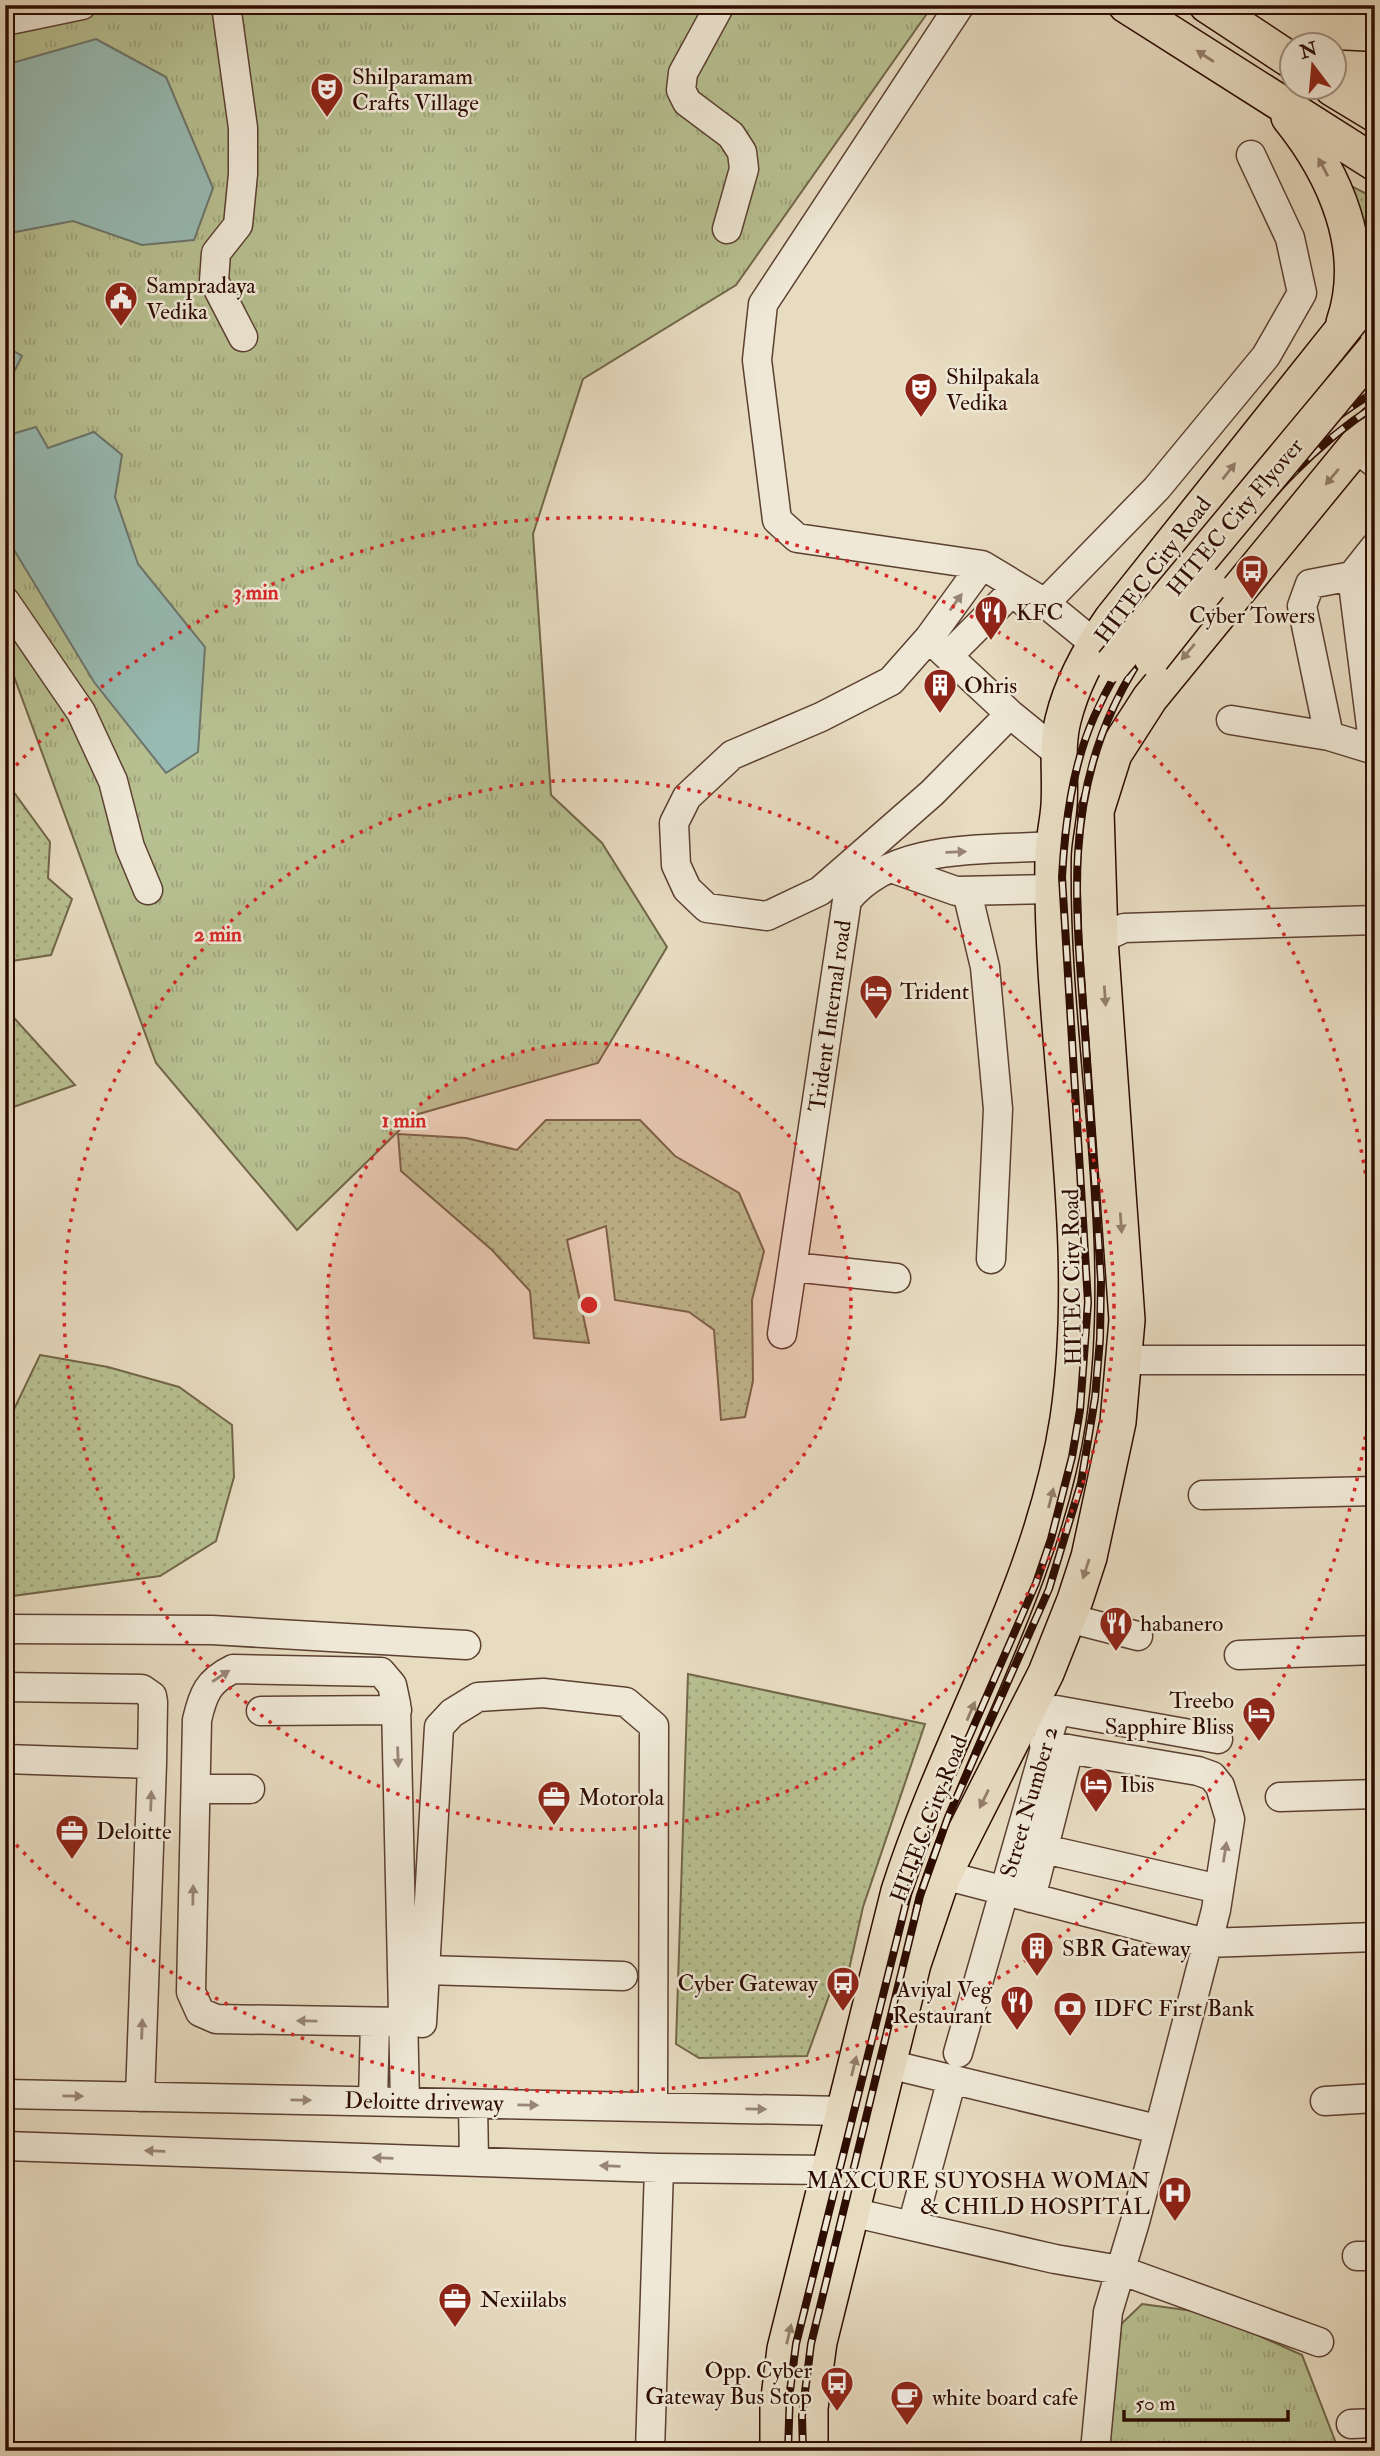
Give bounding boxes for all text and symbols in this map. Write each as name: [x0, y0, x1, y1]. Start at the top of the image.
north arrow: [1278, 32, 1348, 102]
text: N: [1296, 36, 1321, 65]
one-way arrow: [1196, 50, 1215, 63]
place label: Shilparamam Crafts Village: [352, 62, 479, 117]
theatre icon: Shilparamam Crafts Village: [308, 70, 346, 119]
one-way arrow: [1317, 157, 1329, 176]
place label: Sampradaya Vedika: [146, 271, 256, 326]
public building icon: Sampradaya Vedika: [102, 279, 140, 328]
place label: Shilpakala Vedika: [946, 362, 1040, 417]
theatre icon: Shilpakala Vedika: [902, 370, 940, 419]
street label: HITEC City Flyover: [1160, 432, 1310, 602]
one-way arrow: [1221, 463, 1236, 481]
one-way arrow: [1325, 467, 1340, 485]
street label: HITEC City Road: [1088, 491, 1218, 649]
bus stop icon: Cyber Towers: [1233, 552, 1271, 601]
text: 3 min: [233, 579, 279, 606]
one-way arrow: [948, 593, 963, 611]
restaurant icon: KFC: [972, 593, 1010, 642]
place label: KFC: [1016, 598, 1063, 627]
place label: Cyber Towers: [1189, 601, 1315, 630]
one-way arrow: [1180, 643, 1195, 661]
building icon: Ohris: [921, 666, 959, 715]
place label: Ohris: [964, 671, 1017, 700]
one-way arrow: [946, 846, 968, 858]
street label: Trident Internal road: [802, 918, 858, 1114]
text: 2 min: [194, 921, 242, 948]
hotel icon: Trident: [857, 972, 895, 1021]
place label: Trident: [900, 977, 969, 1006]
one-way arrow: [1099, 986, 1110, 1008]
text: 1 min: [382, 1107, 426, 1134]
street label: HITEC City Road: [1056, 1188, 1088, 1366]
one-way arrow: [1115, 1213, 1126, 1235]
centre of rings: [577, 1293, 601, 1317]
one-way arrow: [1046, 1487, 1057, 1509]
one-way arrow: [1080, 1559, 1090, 1580]
restaurant icon: habanero: [1097, 1604, 1135, 1653]
place label: habanero: [1140, 1609, 1223, 1638]
one-way arrow: [211, 1670, 231, 1683]
place label: Treebo Sapphire Bliss: [1105, 1686, 1234, 1742]
hotel icon: Treebo Sapphire Bliss: [1240, 1694, 1278, 1743]
one-way arrow: [965, 1700, 976, 1721]
street label: Street Number 2: [994, 1723, 1064, 1881]
street label: HITEC City Road: [884, 1731, 974, 1907]
one-way arrow: [393, 1746, 404, 1768]
hotel icon: Ibis: [1077, 1765, 1115, 1814]
place label: Ibis: [1120, 1770, 1155, 1799]
office icon: Motorola: [535, 1778, 573, 1827]
place label: Motorola: [578, 1783, 665, 1812]
one-way arrow: [978, 1789, 989, 1809]
one-way arrow: [145, 1790, 156, 1812]
office icon: Deloitte: [53, 1812, 91, 1861]
place label: Deloitte: [96, 1817, 172, 1846]
one-way arrow: [1220, 1841, 1231, 1863]
one-way arrow: [187, 1884, 199, 1906]
building icon: SBR Gateway: [1018, 1929, 1056, 1978]
place label: SBR Gateway: [1062, 1934, 1191, 1963]
bus stop icon: Cyber Gateway: [824, 1964, 862, 2013]
place label: Cyber Gateway: [678, 1969, 819, 1998]
place label: Aviyal Veg Restaurant: [892, 1975, 993, 2030]
restaurant icon: Aviyal Veg Restaurant: [998, 1983, 1036, 2032]
bank icon: IDFC First Bank: [1051, 1989, 1089, 2038]
place label: IDFC First Bank: [1094, 1994, 1254, 2023]
one-way arrow: [296, 2015, 318, 2027]
one-way arrow: [136, 2017, 148, 2039]
one-way arrow: [849, 2054, 860, 2076]
street label: Deloitte driveway: [344, 2086, 505, 2118]
one-way arrow: [63, 2090, 85, 2102]
one-way arrow: [290, 2094, 312, 2106]
one-way arrow: [518, 2099, 540, 2110]
one-way arrow: [745, 2103, 767, 2115]
one-way arrow: [144, 2145, 166, 2156]
one-way arrow: [372, 2153, 394, 2164]
one-way arrow: [599, 2161, 621, 2172]
place label: MAXCURE SUYOSHA WOMAN & CHILD HOSPITAL: [806, 2166, 1150, 2221]
hospital icon: MAXCURE SUYOSHA WOMAN & CHILD HOSPITAL: [1156, 2174, 1194, 2223]
office icon: Nexiilabs: [436, 2280, 474, 2329]
place label: Nexiilabs: [480, 2285, 567, 2314]
one-way arrow: [784, 2323, 795, 2345]
place label: Opp. Cyber Gateway Bus Stop: [645, 2356, 812, 2412]
bus stop icon: Opp. Cyber Gateway Bus Stop: [818, 2364, 856, 2413]
cafe icon: white board cafe: [888, 2378, 926, 2427]
scale bar: [1124, 2379, 1289, 2423]
place label: white board cafe: [932, 2383, 1079, 2412]
text: 50 m: [1135, 2390, 1176, 2417]

